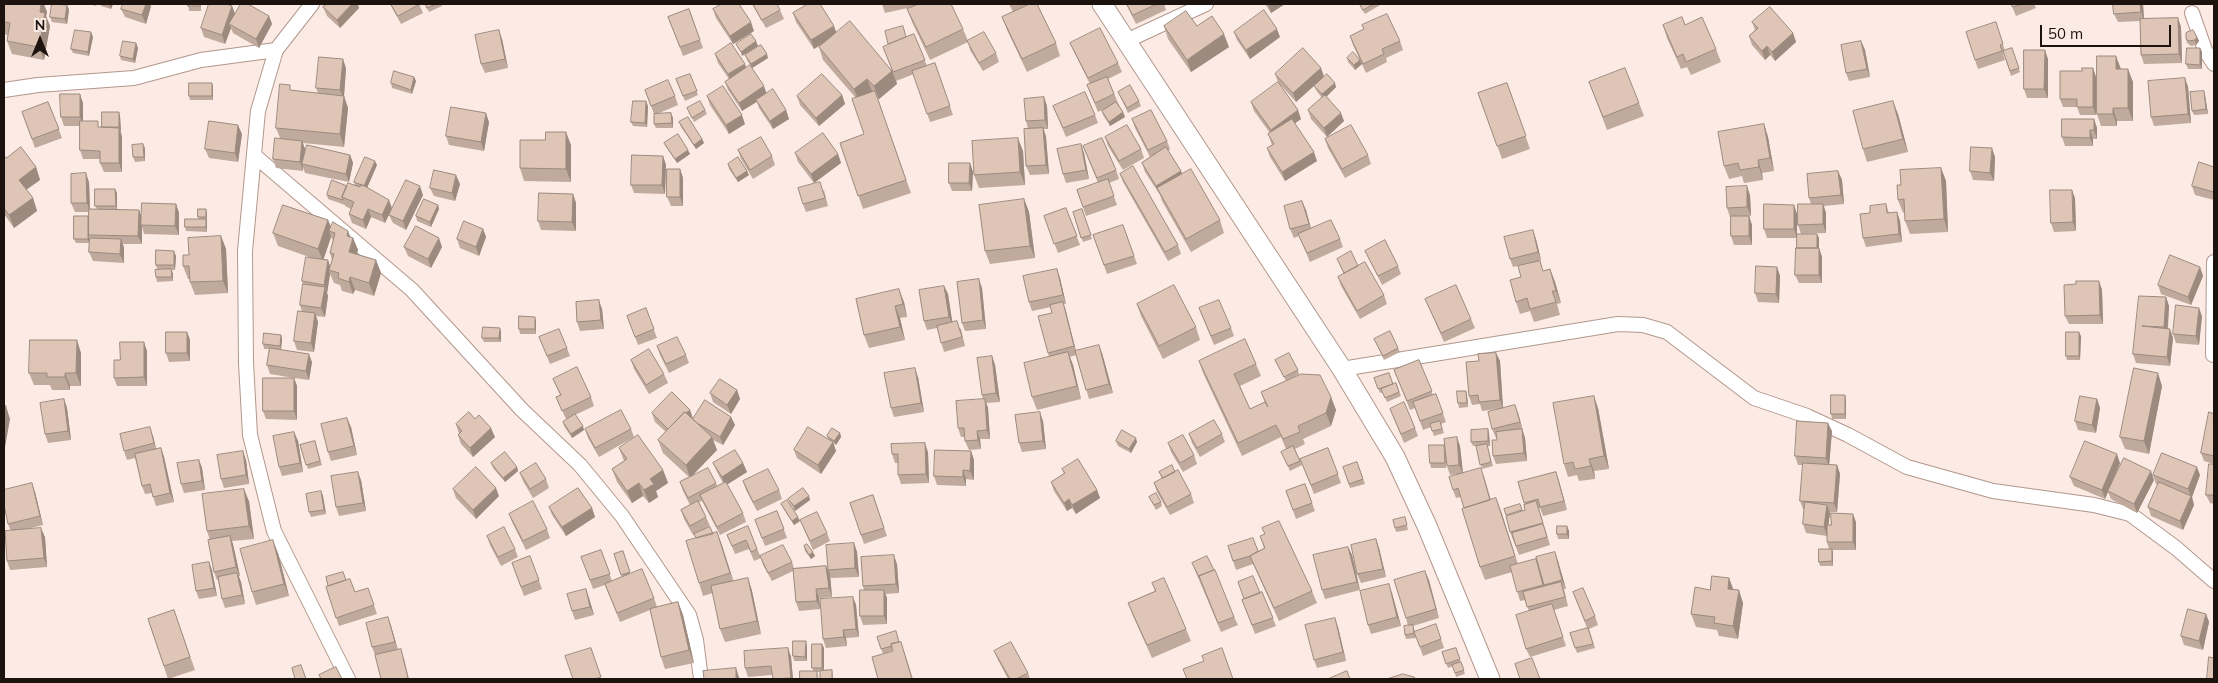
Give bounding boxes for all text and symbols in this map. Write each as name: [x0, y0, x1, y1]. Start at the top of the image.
north arrow: [15, 15, 65, 65]
scale bar: [2043, 15, 2174, 47]
text: N: [35, 16, 45, 34]
text: 50 m: [2048, 24, 2083, 43]

